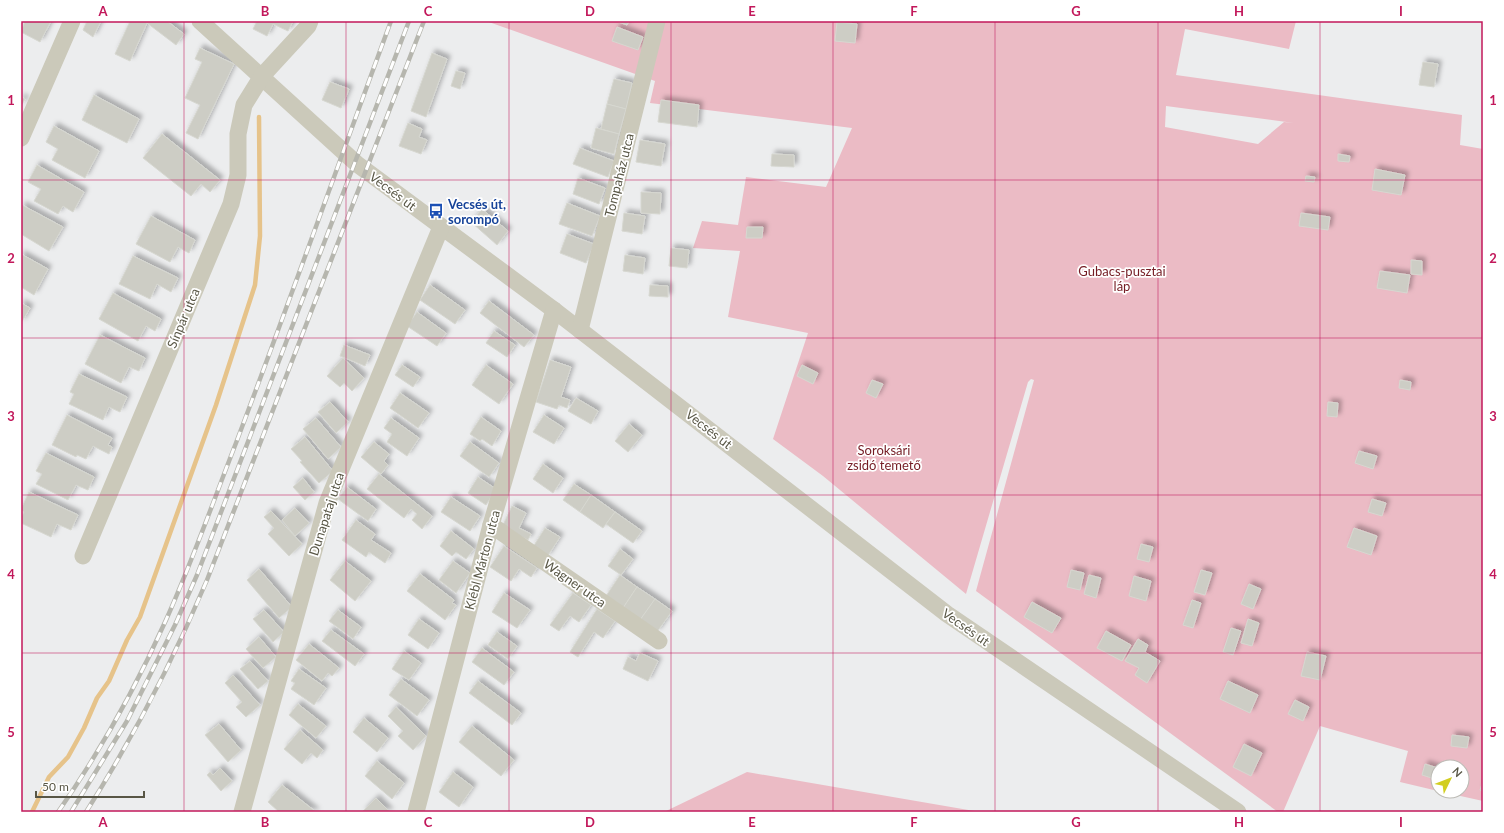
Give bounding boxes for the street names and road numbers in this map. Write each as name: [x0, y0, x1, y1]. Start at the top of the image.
street label: Tompaház utca: [601, 132, 637, 218]
street label: Vecsés út: [367, 168, 420, 214]
street label: Sínpár utca: [163, 286, 203, 350]
street label: Vecsés út: [683, 406, 736, 452]
street label: Dunapataj utca: [305, 470, 347, 558]
street label: Klébl Márton utca: [461, 508, 503, 612]
street label: Wagner utca: [541, 556, 609, 610]
street label: Vecsés út: [939, 605, 993, 649]

